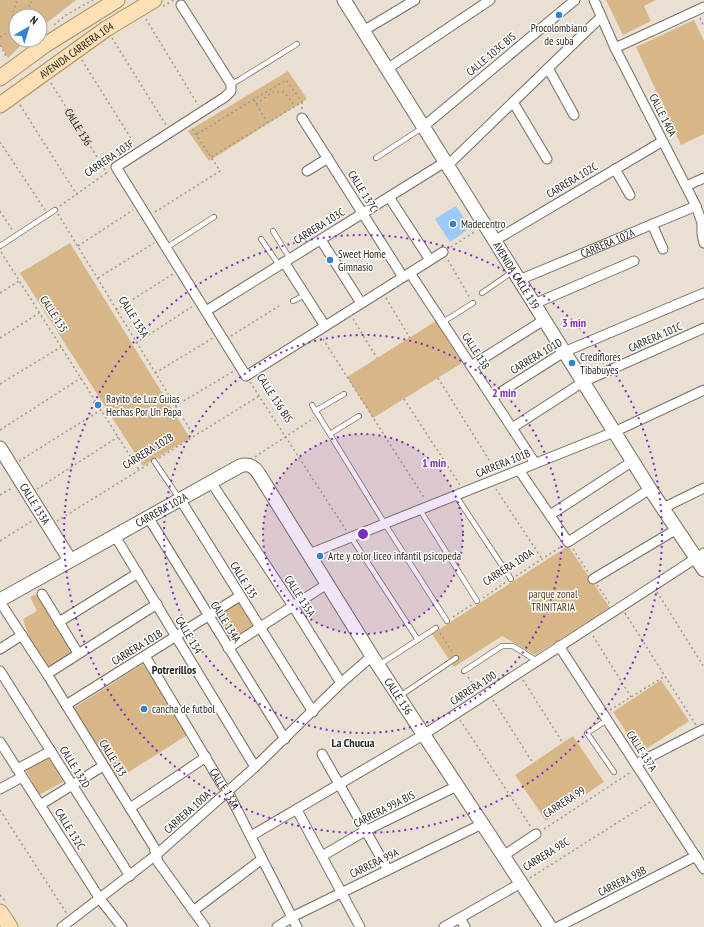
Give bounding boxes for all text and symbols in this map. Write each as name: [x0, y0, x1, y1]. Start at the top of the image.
north arrow: [8, 8, 48, 48]
marker: Procolombiano de suba: [554, 10, 564, 20]
street label: AVENIDA CARRERA 104: [36, 20, 116, 82]
place label: Procolombiano de suba: [531, 21, 588, 48]
street label: CALLE 103C BIS: [463, 29, 519, 79]
street label: CALLE 140A: [646, 91, 680, 139]
street label: CALLE 136: [62, 106, 95, 148]
street label: CARRERA 103F: [82, 136, 137, 180]
street label: CARRERA 102C: [544, 159, 600, 201]
street label: CALLE 137C: [345, 168, 381, 214]
street label: CARRERA 103C: [291, 205, 347, 247]
place label: Madecentro: [461, 217, 506, 231]
marker: Madecentro: [448, 219, 458, 229]
street label: CARRERA 102A: [578, 225, 638, 261]
street label: AVENIDA CALLE 139: [490, 239, 543, 312]
place label: Sweet Home Gimnasio: [338, 247, 386, 274]
marker: Sweet Home Gimnasio: [325, 255, 335, 265]
street label: CALLE 135: [37, 293, 71, 335]
street label: CALLE 135A: [116, 294, 153, 341]
text: 3 min: [562, 315, 586, 330]
street label: CARRERA 101C: [626, 319, 684, 355]
street label: CALLE 138: [459, 330, 493, 372]
street label: CARRERA 101D: [508, 335, 565, 377]
place label: Crediflores Tibabuyes: [580, 350, 621, 377]
marker: Crediflores Tibabuyes: [567, 358, 577, 368]
street label: CALLE 136 BIS: [254, 371, 296, 425]
text: 2 min: [492, 385, 516, 400]
place label: Rayito de Luz Guias Hechas Por Un Papa: [106, 392, 181, 419]
marker: Rayito de Luz Guias Hechas Por Un Papa: [93, 400, 103, 410]
street label: CARRERA 102B: [120, 430, 176, 472]
street label: CARRERA 101B: [474, 446, 532, 480]
text: 1 min: [422, 455, 446, 470]
street label: CALLE 133A: [17, 481, 54, 528]
street label: CARRERA 102A: [133, 489, 191, 530]
centre of rings: [356, 527, 370, 541]
street label: CARRERA 100A: [480, 545, 537, 589]
place label: Arte y color liceo infantil psicopeda: [328, 549, 461, 563]
marker: Arte y color liceo infantil psicopeda: [315, 551, 325, 561]
street label: CALLE 135: [227, 559, 261, 601]
street label: CALLE 135A: [282, 573, 319, 620]
park label: parque zonal TRINITARIA: [529, 587, 578, 614]
street label: CALLE 134A: [208, 599, 245, 646]
street label: CALLE 134: [172, 614, 206, 656]
street label: CARRERA 101B: [109, 626, 165, 668]
district label: Potrerillos: [152, 662, 196, 677]
street label: CARRERA 100: [447, 668, 499, 708]
street label: CALLE 136: [381, 675, 416, 717]
place label: cancha de futbol: [152, 702, 215, 716]
marker: cancha de futbol: [139, 704, 149, 714]
street label: CALLE 137A: [624, 728, 661, 775]
district label: La Chucua: [331, 735, 375, 750]
street label: CALLE 133: [96, 737, 130, 779]
street label: CALLE 132D: [57, 743, 93, 791]
street label: CALLE 133A: [207, 766, 243, 813]
street label: CARRERA 99: [540, 783, 588, 821]
street label: CARRERA 100A: [161, 787, 214, 836]
street label: CARRERA 99A BIS: [351, 787, 417, 830]
street label: CALLE 132C: [52, 806, 88, 852]
street label: CARRERA 98C: [520, 834, 572, 874]
street label: CARRERA 99A: [347, 845, 401, 881]
street label: CARRERA 98B: [595, 863, 649, 899]

